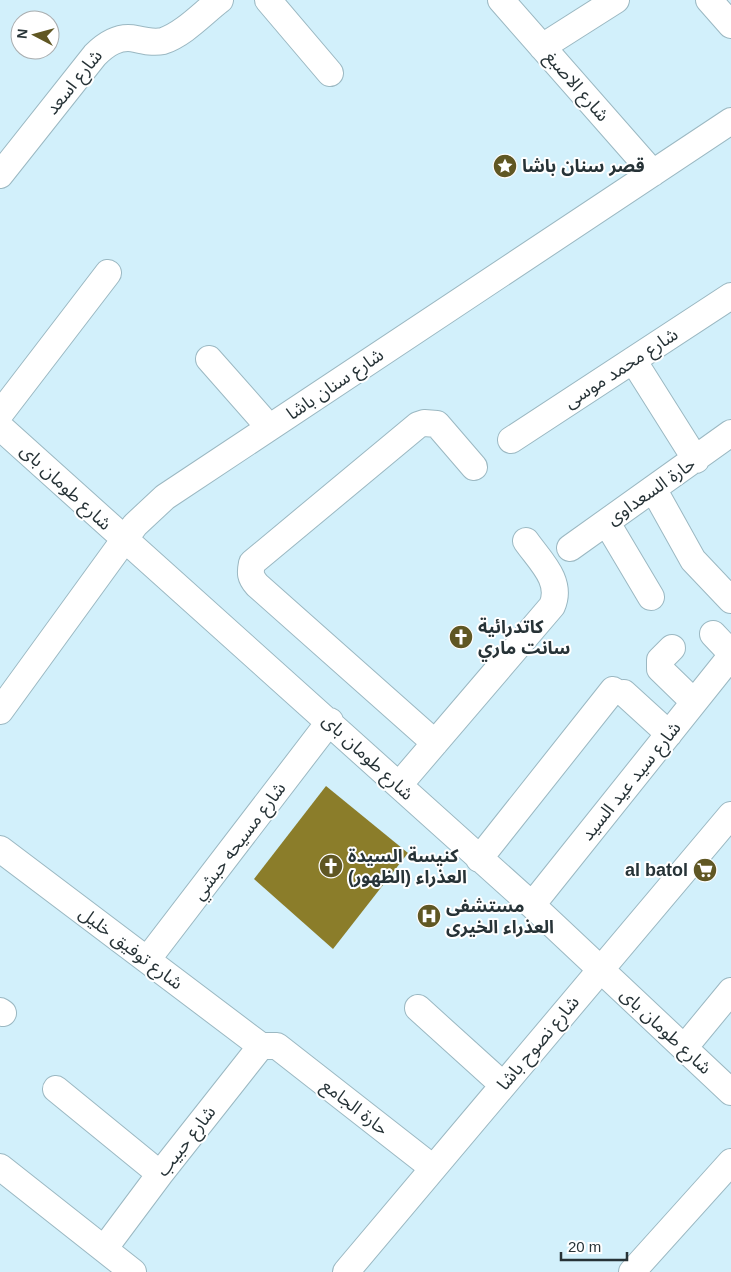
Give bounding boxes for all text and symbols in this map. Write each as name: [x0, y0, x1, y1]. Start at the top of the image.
north arrow: [10, 10, 60, 60]
text: N: [14, 28, 31, 40]
street label: شارع اسعد: [42, 46, 109, 121]
street label: شارع الاصبغ: [538, 47, 613, 128]
place icon: قصر سنان باشا: [492, 153, 518, 179]
place label: قصر سنان باشا: [522, 156, 645, 177]
street label: شارع محمد موسى: [560, 324, 684, 415]
street label: شارع سنان باشا: [283, 344, 389, 427]
street label: شارع طومان باى: [14, 440, 115, 537]
street label: حارة السعداوى: [603, 453, 700, 530]
place label: كاتدرائية سانت ماري: [478, 617, 570, 662]
church icon: كاتدرائية سانت ماري: [448, 624, 474, 650]
street label: شارع طومان باى: [316, 710, 417, 807]
street label: شارع سيد عيد السيد: [577, 718, 688, 847]
street label: شارع مسيحه حبشي: [188, 778, 293, 906]
place label: كنيسة السيدة العذراء (الظهور): [348, 846, 467, 888]
church icon: كنيسة السيدة العذراء (الظهور): [318, 853, 344, 879]
supermarket icon: al batol: [692, 857, 718, 883]
place label: al batol: [625, 860, 688, 880]
place label: مستشفى العذراء الخيرى: [446, 896, 554, 938]
street label: شارع توفيق خليل: [73, 903, 187, 997]
hospital icon: مستشفى العذراء الخيرى: [416, 903, 442, 929]
street label: شارع طومان باى: [614, 984, 715, 1081]
street label: شارع نصوح باشا: [493, 992, 586, 1097]
street label: حارة الجامع: [315, 1075, 392, 1142]
street label: شارع حبيب: [152, 1102, 223, 1182]
scale bar: [561, 1230, 627, 1262]
text: 20 m: [568, 1238, 601, 1255]

